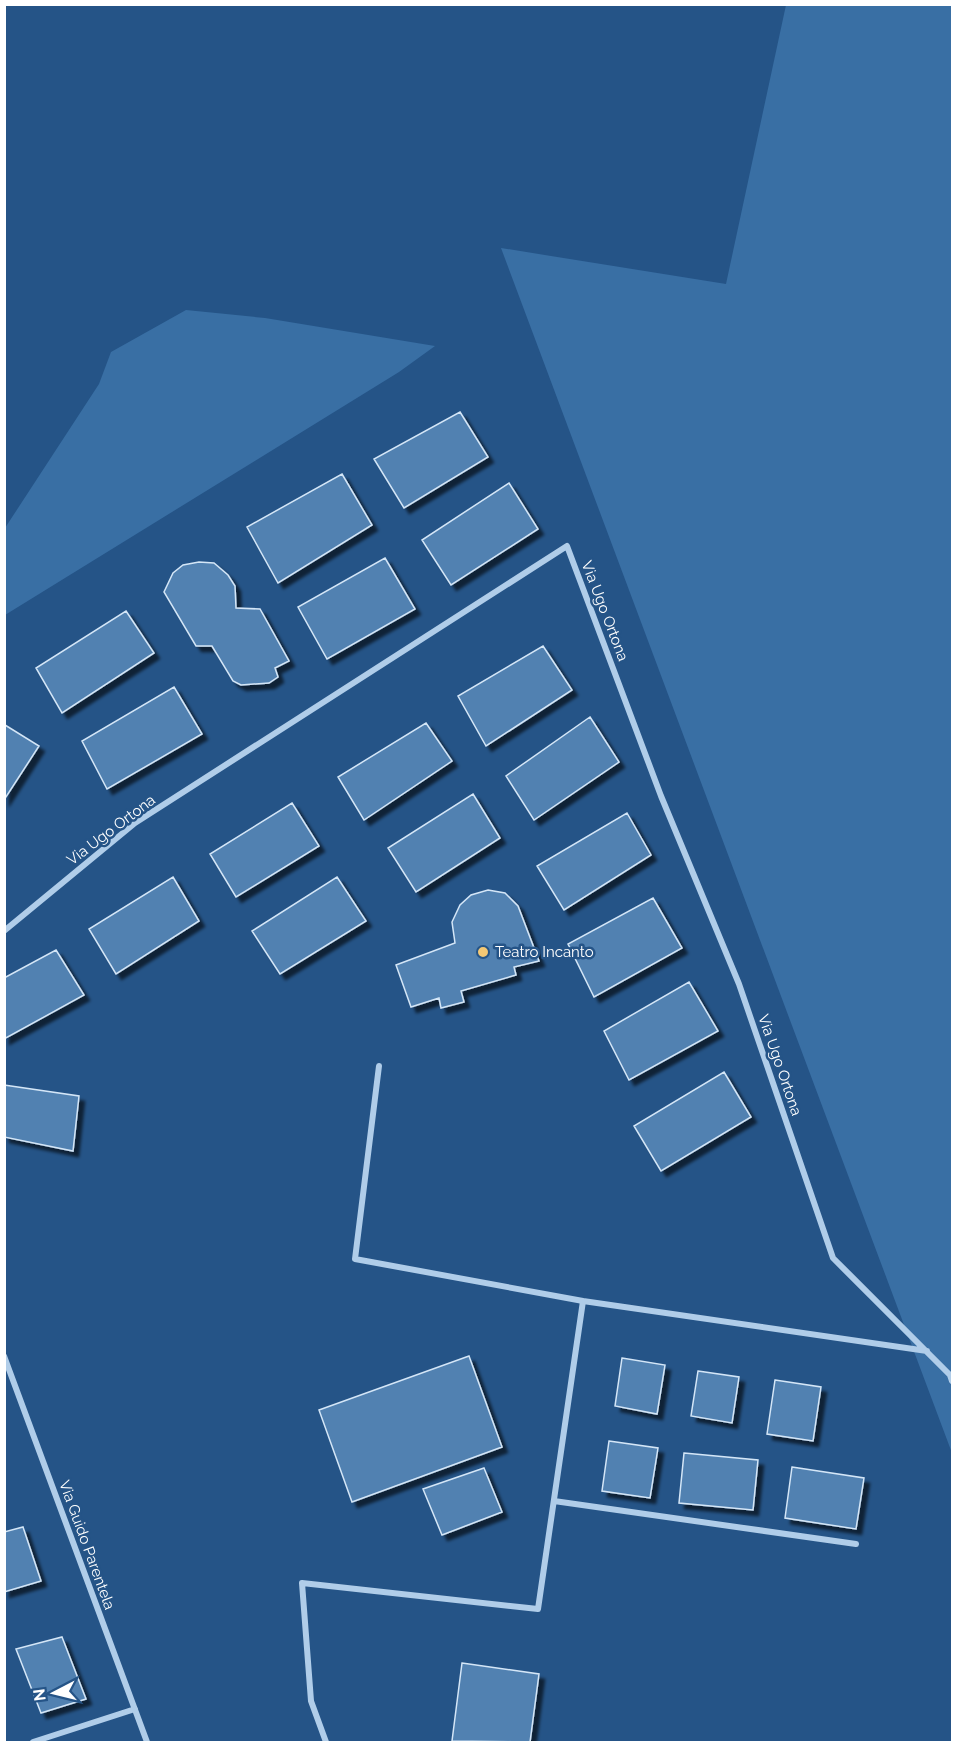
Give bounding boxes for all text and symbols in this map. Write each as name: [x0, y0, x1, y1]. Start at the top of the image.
street label: Via Ugo Ortona: [578, 558, 632, 664]
street label: Via Ugo Ortona: [63, 791, 159, 869]
place label: Teatro Incanto: [495, 943, 594, 961]
marker: Teatro Incanto: [476, 945, 490, 959]
street label: Via Ugo Ortona: [754, 1012, 806, 1118]
street label: Via Guido Parentela: [55, 1478, 119, 1612]
north arrow: [24, 1663, 84, 1723]
text: N: [29, 1688, 50, 1702]

